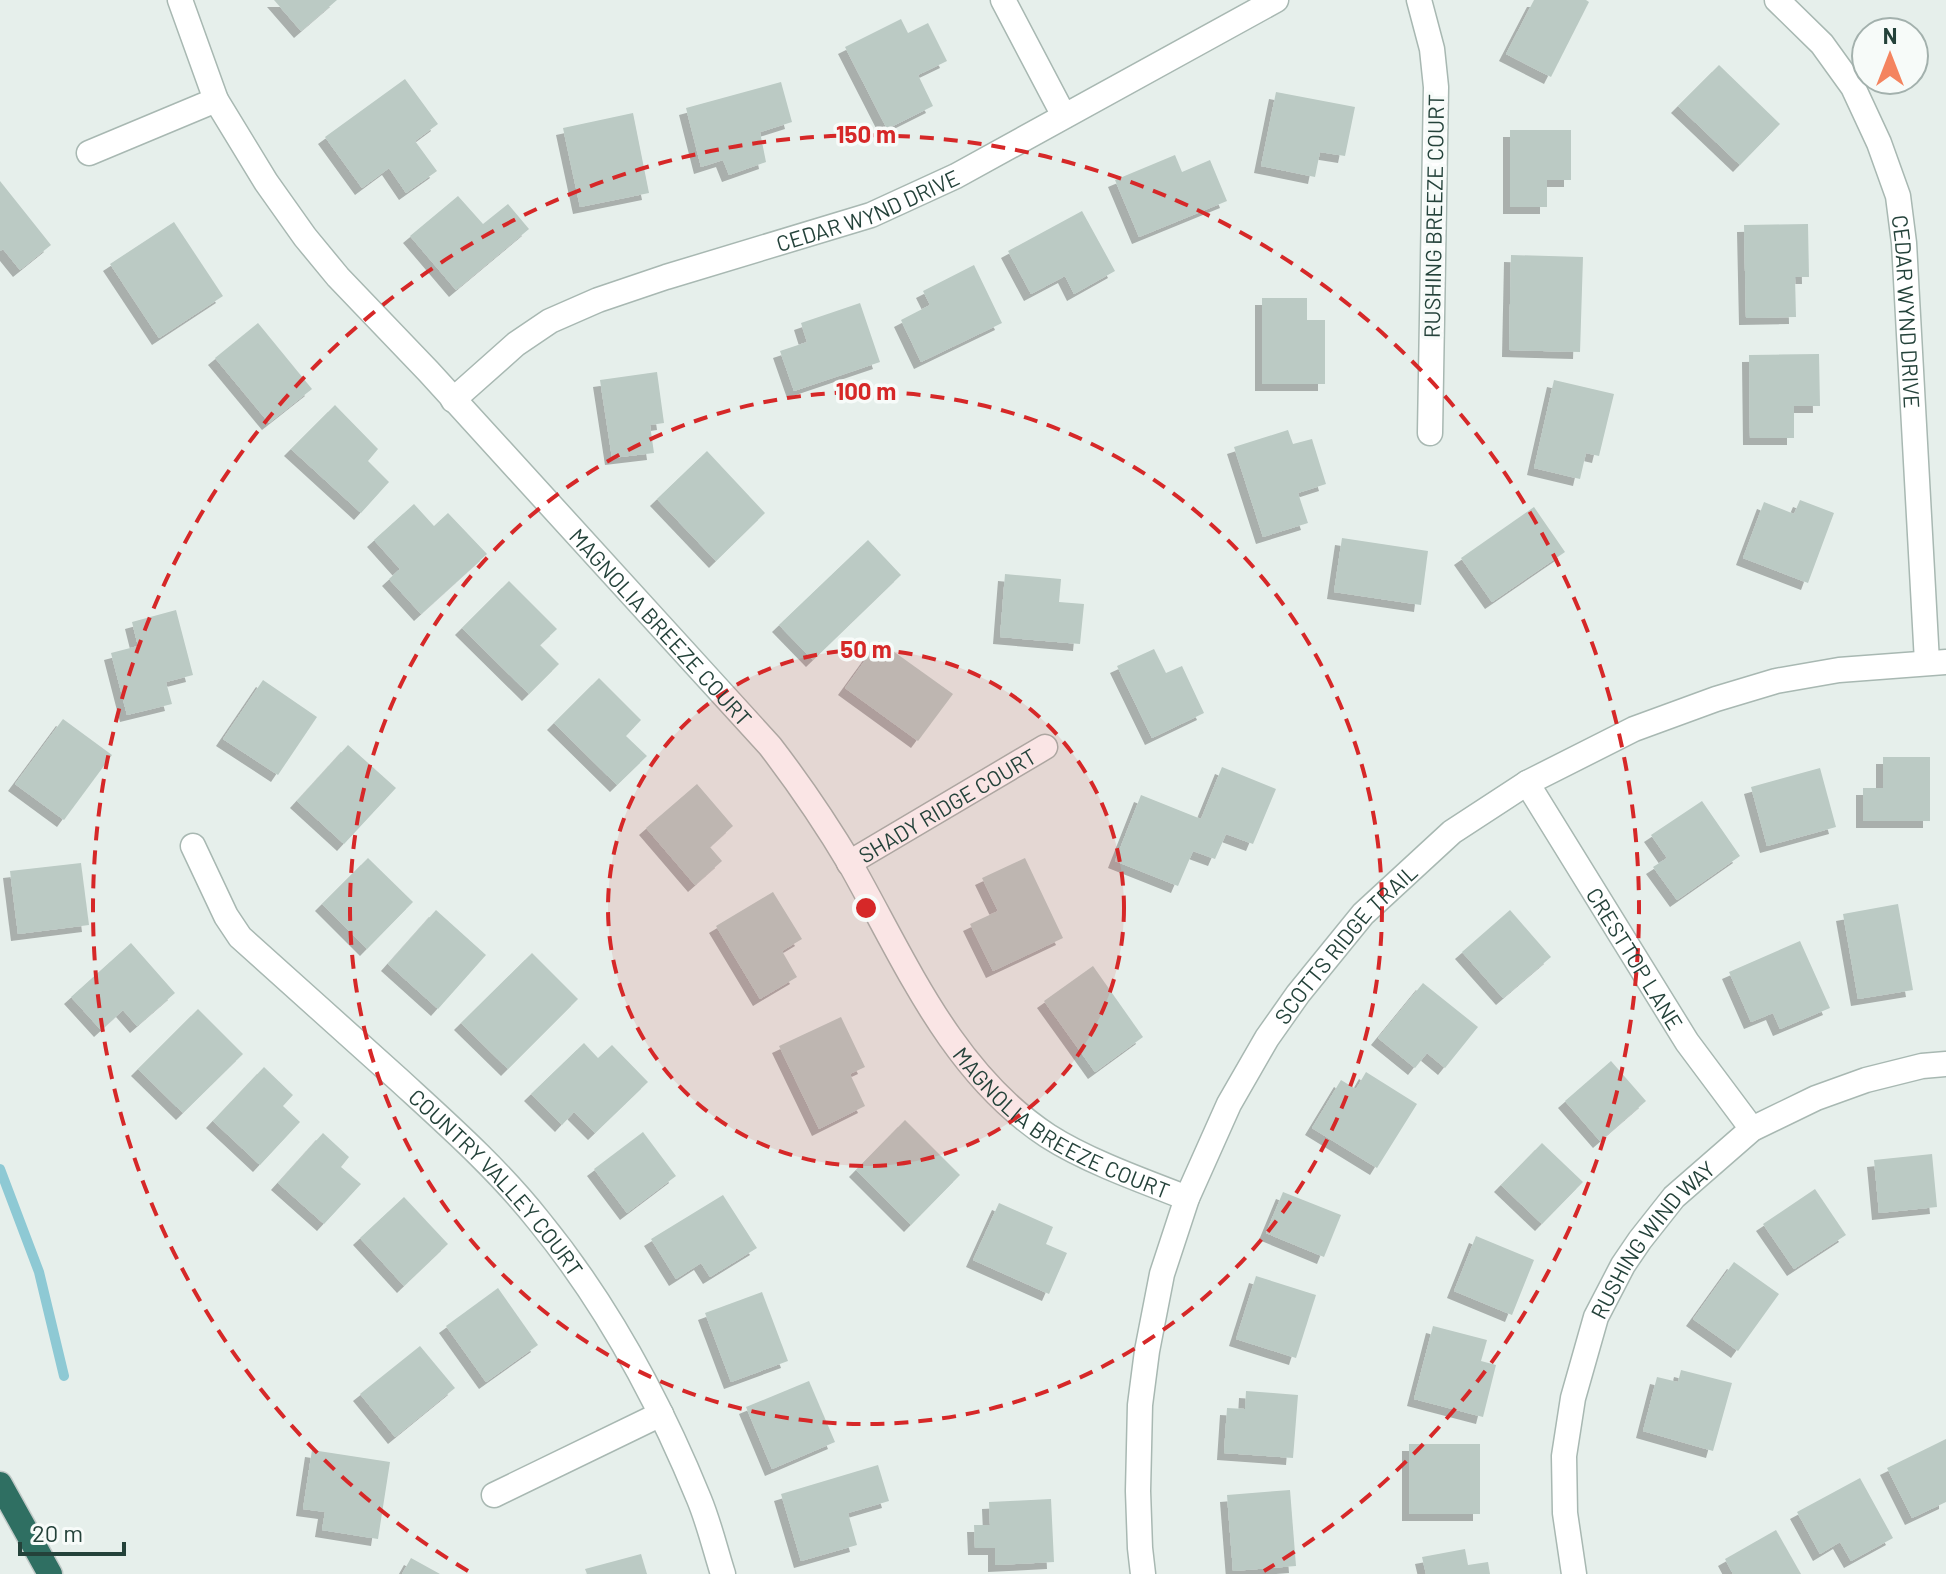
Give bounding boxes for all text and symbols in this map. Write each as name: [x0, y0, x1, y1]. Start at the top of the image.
north arrow: [1850, 16, 1930, 96]
text: N: [1883, 22, 1897, 48]
street label: RUSHING BREEZE COURT: [1418, 94, 1448, 338]
text: 150 m: [836, 119, 896, 148]
street label: CEDAR WYND DRIVE: [773, 163, 963, 256]
street label: CEDAR WYND DRIVE: [1888, 213, 1926, 409]
text: 100 m: [836, 376, 896, 405]
street label: MAGNOLIA BREEZE COURT: [565, 523, 758, 731]
text: 50 m: [840, 634, 892, 663]
street label: SHADY RIDGE COURT: [854, 742, 1041, 868]
street label: SCOTTS RIDGE TRAIL: [1268, 858, 1422, 1029]
street label: CRESTTOP LANE: [1582, 882, 1689, 1034]
centre of rings: [852, 894, 880, 922]
street label: MAGNOLIA BREEZE COURT: [948, 1042, 1173, 1203]
street label: COUNTRY VALLEY COURT: [404, 1083, 589, 1281]
street label: RUSHING WIND WAY: [1585, 1155, 1720, 1323]
scale bar: [20, 1506, 124, 1556]
text: 20 m: [32, 1518, 83, 1547]

